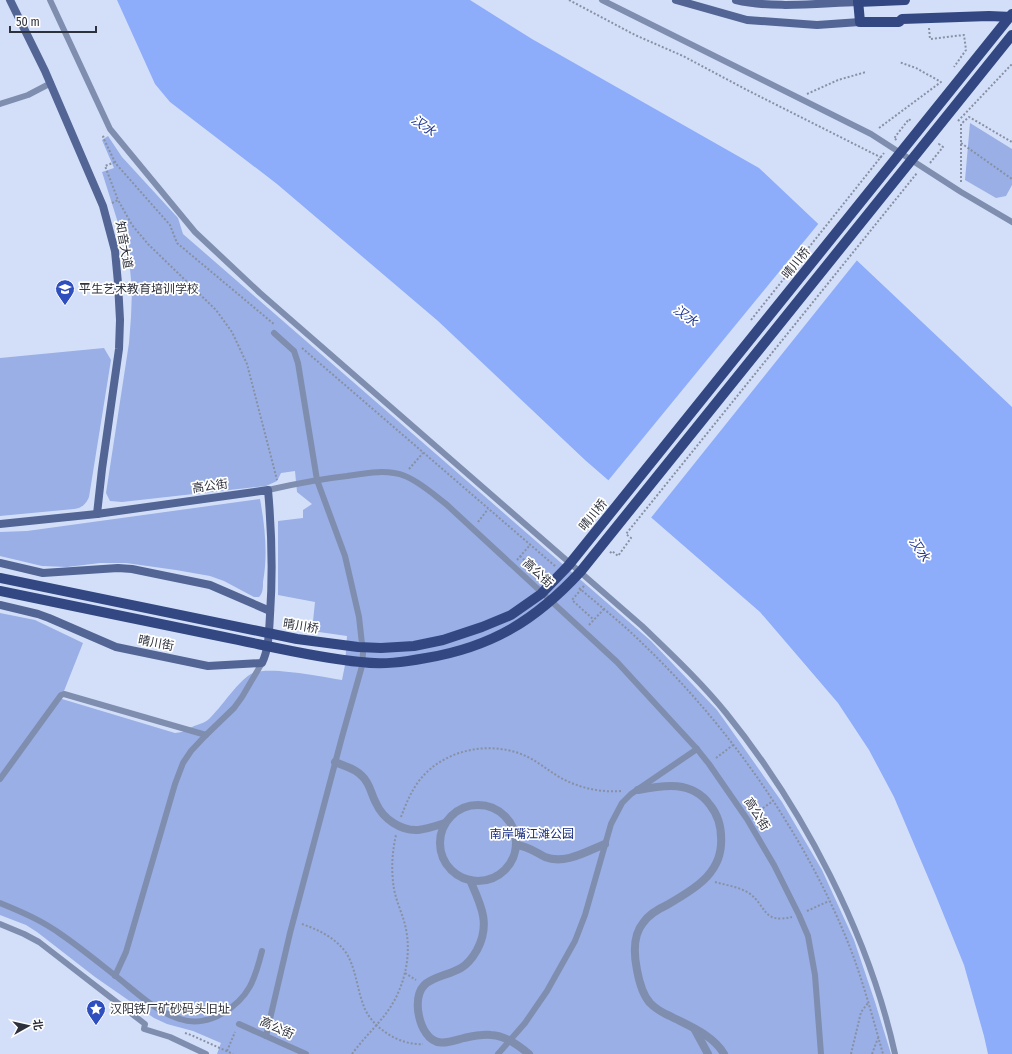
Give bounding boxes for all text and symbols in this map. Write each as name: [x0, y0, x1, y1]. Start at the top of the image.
scale bar: [10, 8, 96, 34]
text: 50 m: [16, 15, 40, 29]
water label: 汉水: [409, 112, 439, 140]
street label: 知音大道: [113, 220, 135, 270]
street label: 晴川桥: [779, 245, 813, 281]
school or university icon: 平生艺术教育培训学校: [54, 278, 76, 306]
place label: 平生艺术教育培训学校: [79, 282, 199, 296]
water label: 汉水: [671, 302, 701, 330]
street label: 高公街: [191, 477, 229, 495]
street label: 晴川桥: [576, 497, 610, 533]
water label: 汉水: [906, 534, 933, 565]
street label: 高公街: [520, 556, 556, 590]
street label: 晴川桥: [282, 616, 320, 636]
street label: 晴川街: [137, 633, 175, 653]
street label: 高公街: [742, 795, 772, 833]
park label: 南岸嘴江滩公园: [490, 827, 574, 841]
place icon: 汉阳铁厂矿砂码头旧址: [85, 998, 107, 1026]
place label: 汉阳铁厂矿砂码头旧址: [110, 1002, 230, 1016]
north arrow: [8, 1006, 48, 1046]
street label: 高公街: [258, 1014, 296, 1042]
text: 北: [30, 1018, 45, 1031]

